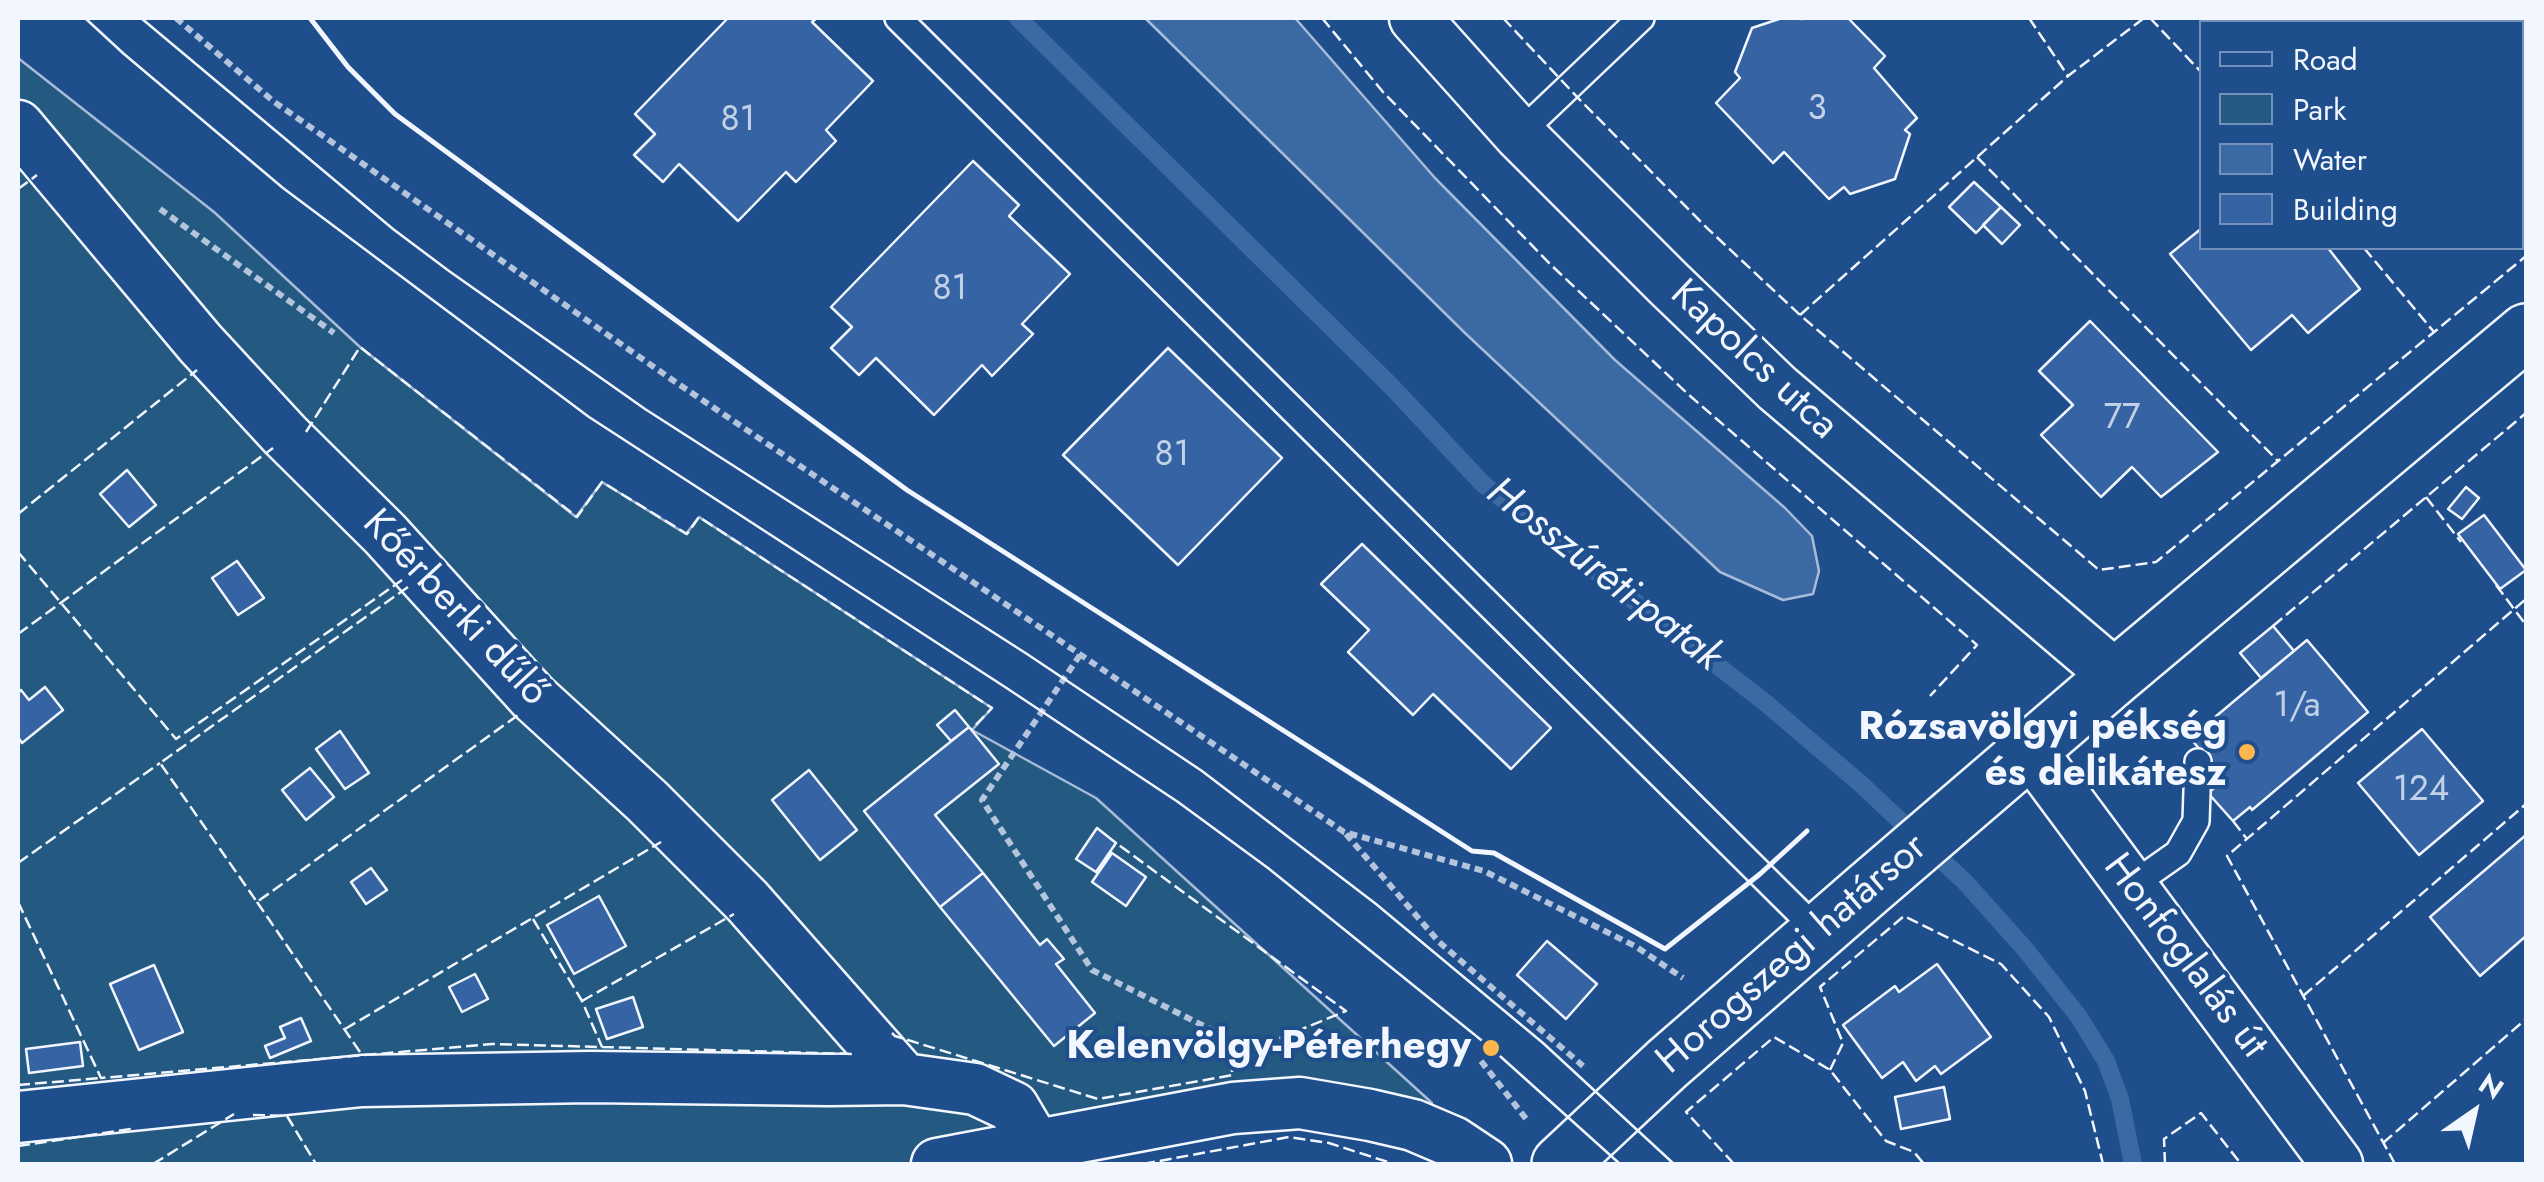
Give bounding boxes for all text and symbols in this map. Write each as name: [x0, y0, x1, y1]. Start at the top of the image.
legend: [2199, 20, 2524, 250]
text: Road: [2293, 38, 2358, 81]
text: Park: [2293, 88, 2346, 131]
house number: 3: [1807, 90, 1827, 132]
house number: 81: [721, 101, 755, 143]
text: Water: [2293, 138, 2367, 181]
text: Building: [2293, 188, 2398, 231]
house number: 81: [933, 270, 967, 312]
street label: Kapolcs utca: [1659, 271, 1847, 451]
house number: 77: [2104, 399, 2140, 441]
house number: 81: [1155, 436, 1189, 478]
water label: Hosszúréti-patak: [1475, 468, 1731, 684]
street label: Kőérberki dűlő: [351, 501, 557, 717]
house number: 1/a: [2273, 687, 2321, 729]
place label: Rózsavölgyi pékség és delikátesz: [1858, 705, 2227, 799]
marker: Rózsavölgyi pékség és delikátesz: [2236, 741, 2258, 763]
house number: 124: [2393, 771, 2449, 813]
street label: Horogszegi határsor: [1648, 825, 1938, 1085]
street label: Honfoglalás út: [2092, 845, 2276, 1069]
place label: Kelenvölgy-Péterhegy: [1066, 1024, 1471, 1072]
marker: Kelenvölgy-Péterhegy: [1480, 1037, 1502, 1059]
north arrow: [2424, 1062, 2524, 1162]
text: N: [2470, 1063, 2512, 1110]

